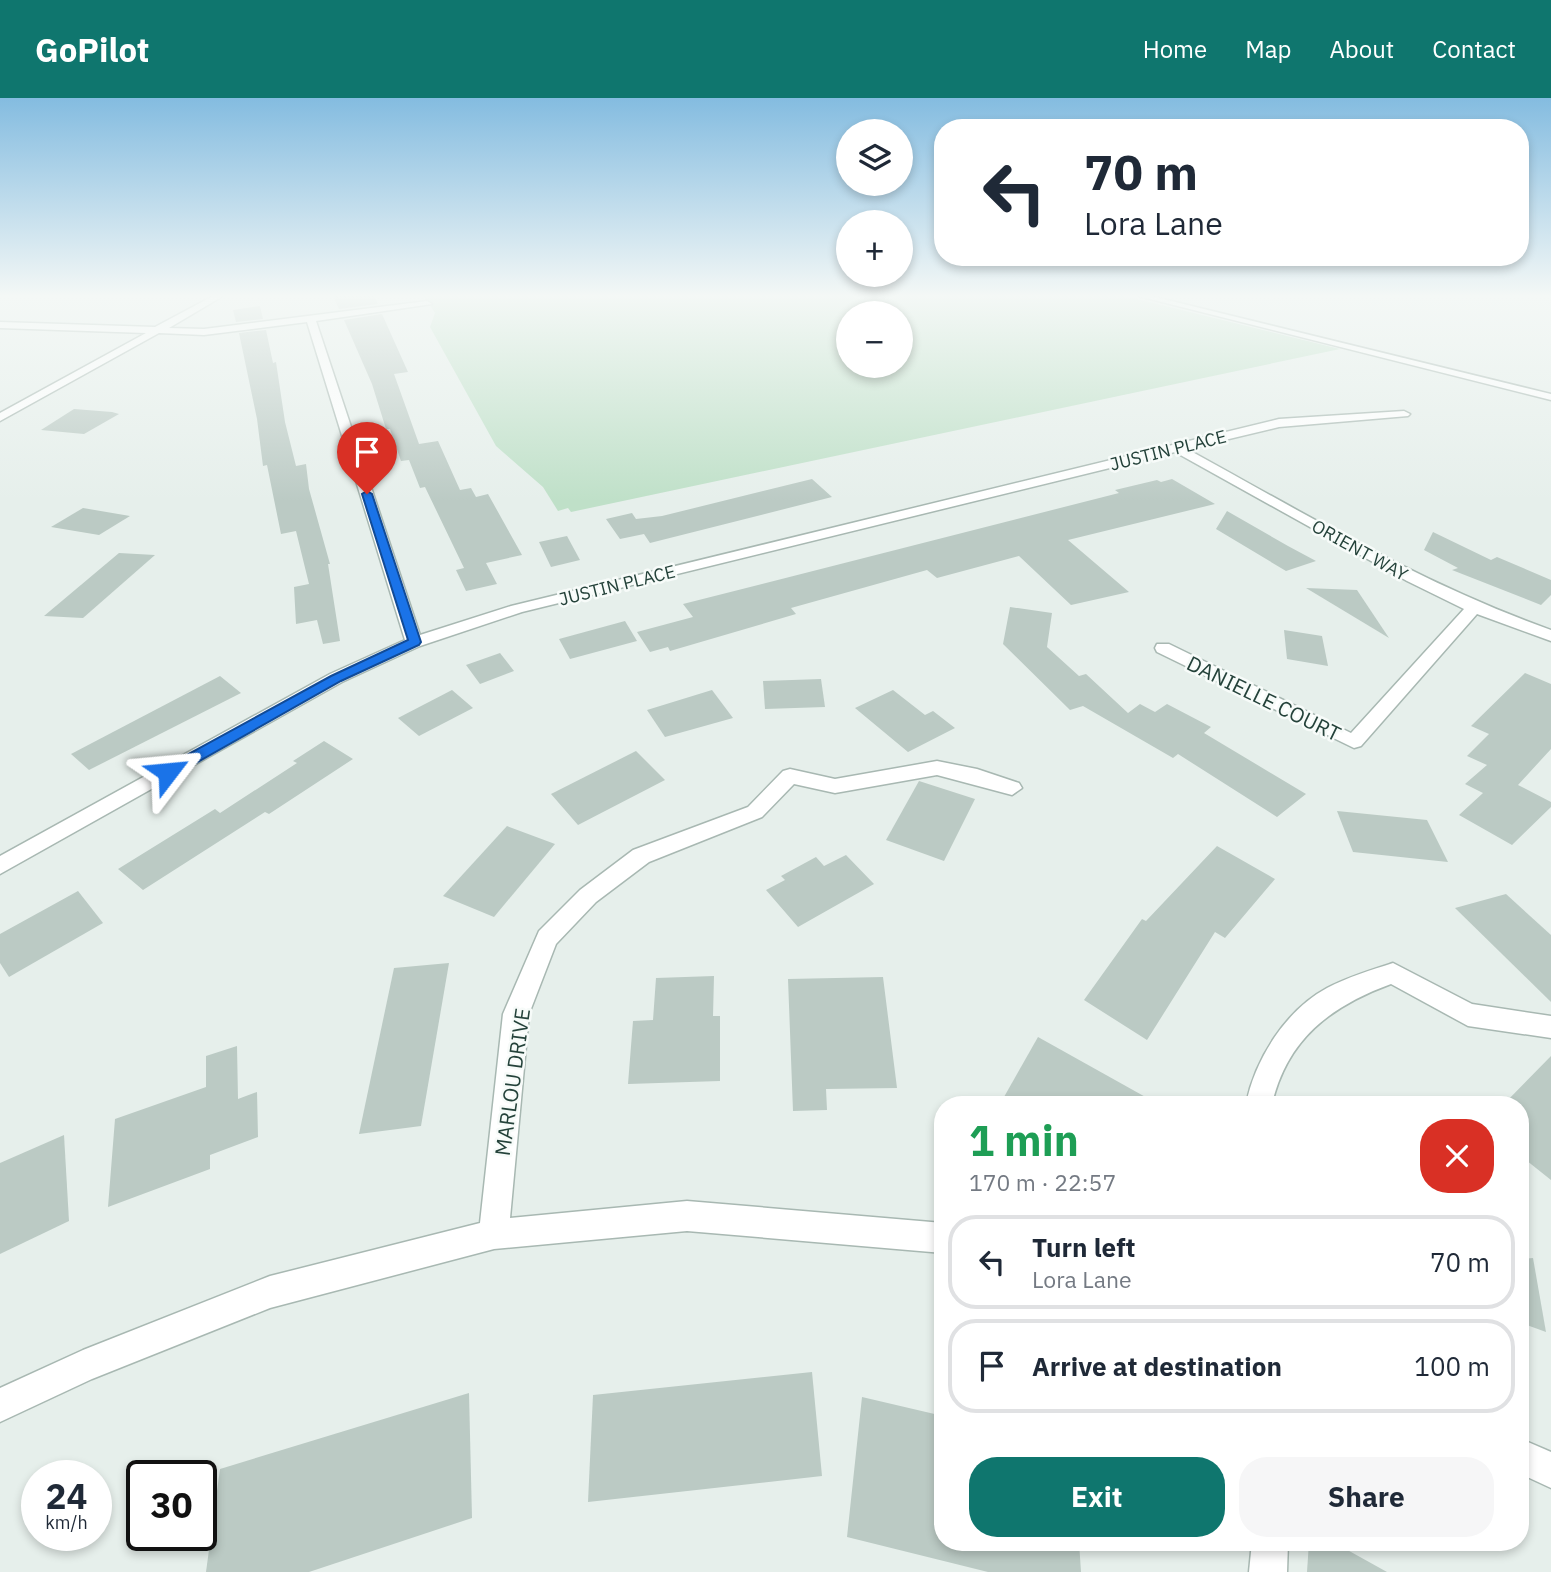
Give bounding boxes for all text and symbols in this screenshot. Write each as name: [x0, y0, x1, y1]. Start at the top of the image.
text: GoPilot: [35, 28, 149, 71]
text: Home: [1143, 33, 1207, 65]
text: Map: [1245, 33, 1291, 65]
text: About: [1329, 33, 1394, 65]
text: Contact: [1432, 33, 1516, 65]
map controls: [836, 119, 913, 378]
button: layers: [836, 119, 913, 196]
text: 70 m: [1084, 140, 1198, 203]
icon: left: [969, 147, 1060, 238]
text: Lora Lane: [1084, 202, 1223, 244]
button: +: [836, 210, 913, 287]
button: −: [836, 301, 913, 378]
pin: [337, 422, 397, 494]
street label: JUSTIN PLACE: [1107, 424, 1229, 476]
icon: arrive: [348, 433, 386, 471]
street label: ORIENT WAY: [1308, 514, 1412, 586]
street label: JUSTIN PLACE: [556, 559, 678, 611]
street label: DANIELLE COURT: [1182, 649, 1346, 747]
position arrow: [131, 735, 205, 809]
street label: MARLOU DRIVE: [488, 1006, 536, 1158]
text: 1 min: [969, 1113, 1079, 1168]
button: close: [1420, 1119, 1494, 1193]
text: 170 m · 22:57: [969, 1167, 1116, 1197]
text: Turn left: [1032, 1230, 1135, 1264]
icon: left: [973, 1243, 1011, 1281]
text: 70 m: [1430, 1245, 1490, 1279]
text: Lora Lane: [1032, 1264, 1132, 1294]
icon: arrive: [973, 1347, 1011, 1385]
text: Arrive at destination: [1032, 1349, 1282, 1383]
text: 100 m: [1414, 1349, 1490, 1383]
button: Exit: [969, 1457, 1225, 1537]
button: Share: [1239, 1457, 1494, 1537]
speed limit sign: 30: [126, 1460, 217, 1551]
text: 24: [45, 1473, 88, 1519]
text: km/h: [45, 1511, 88, 1534]

